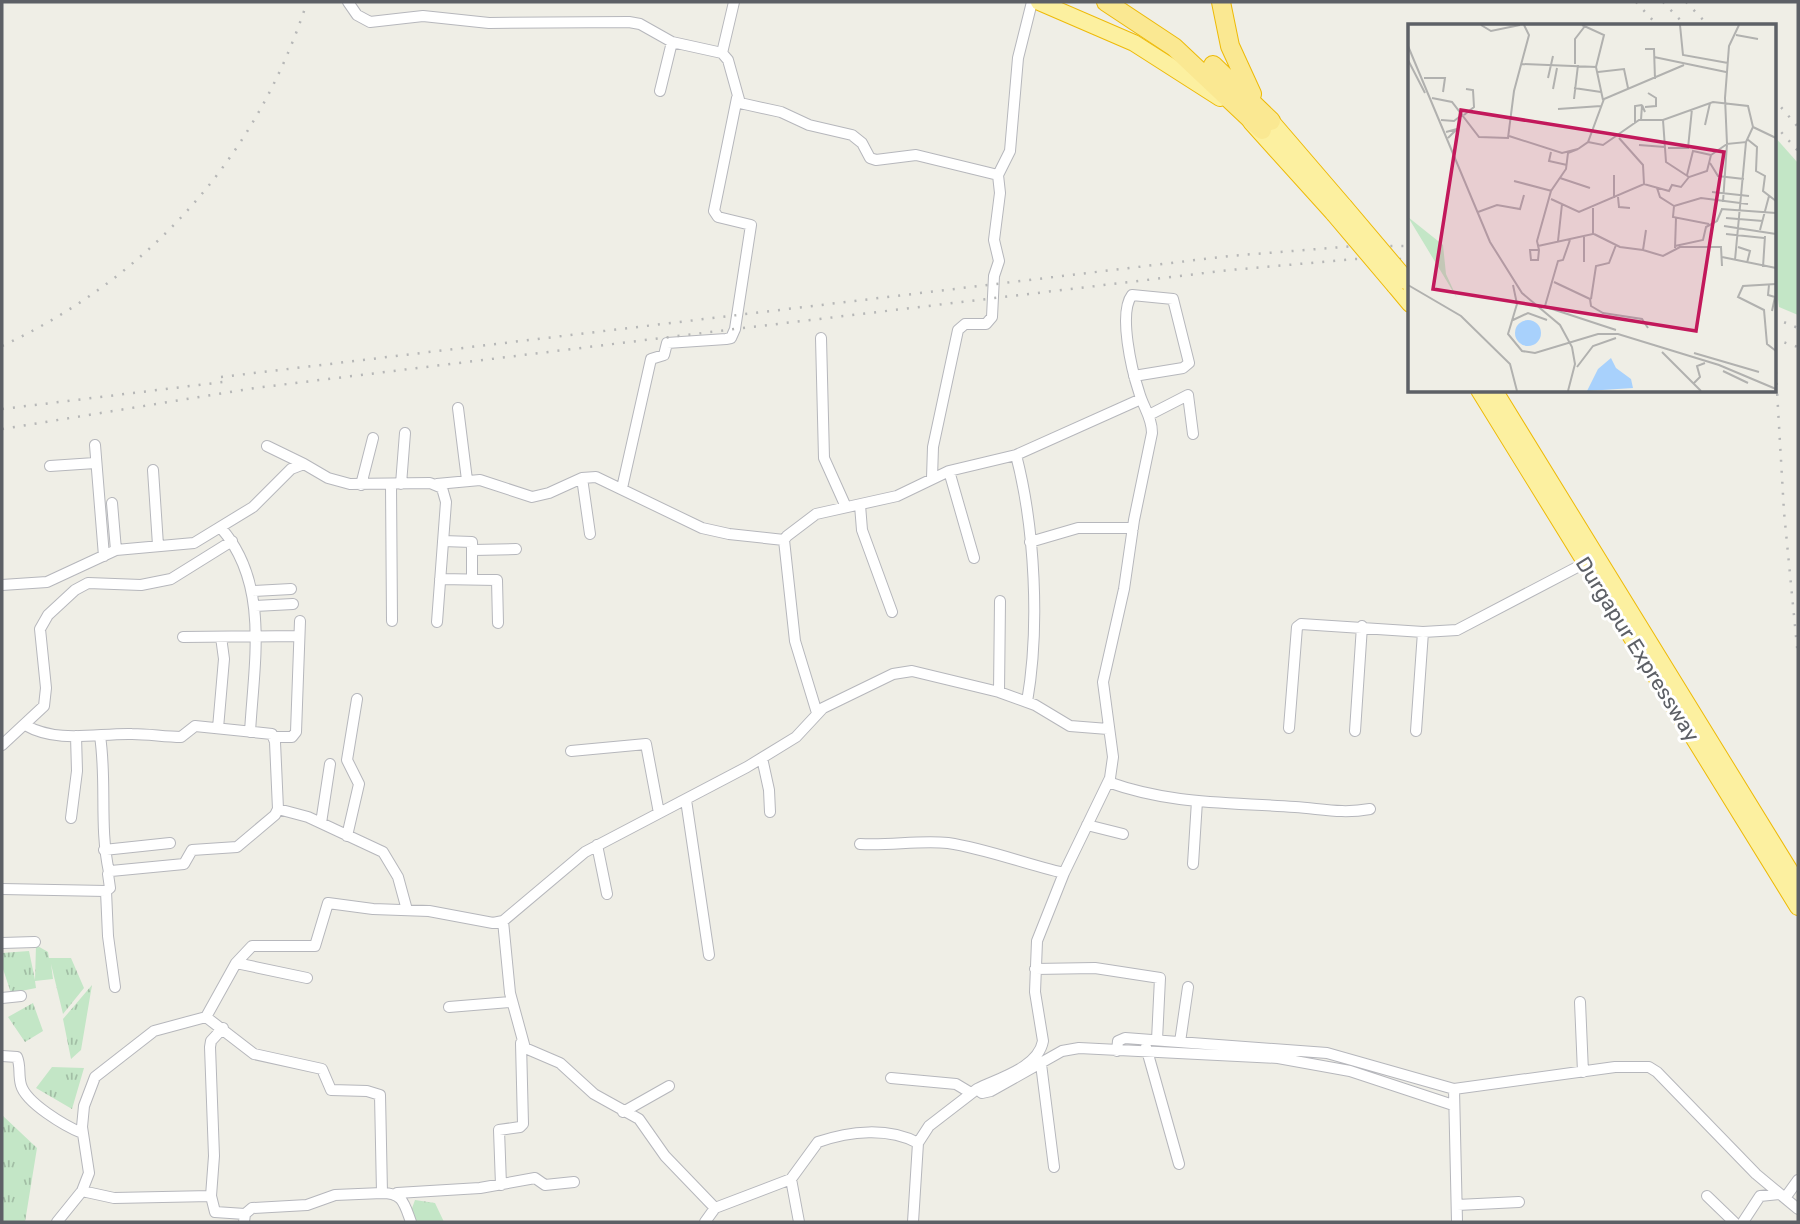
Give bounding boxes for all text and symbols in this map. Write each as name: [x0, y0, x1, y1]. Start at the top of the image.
inset map: [1408, 24, 1776, 392]
street label: Durgapur Expressway: [1571, 552, 1705, 746]

